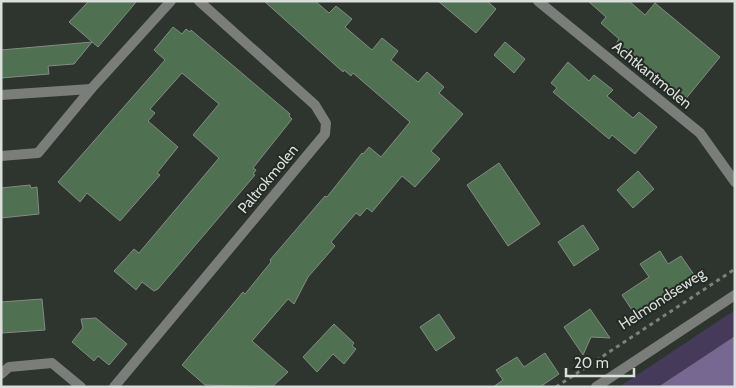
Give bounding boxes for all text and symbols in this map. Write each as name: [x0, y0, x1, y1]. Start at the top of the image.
street label: Achtkantmolen: [609, 37, 695, 113]
street label: Paltrokmolen: [234, 141, 302, 217]
street label: Helmondseweg: [615, 264, 709, 334]
scale bar: [566, 346, 634, 378]
text: 20 m: [574, 354, 609, 372]

